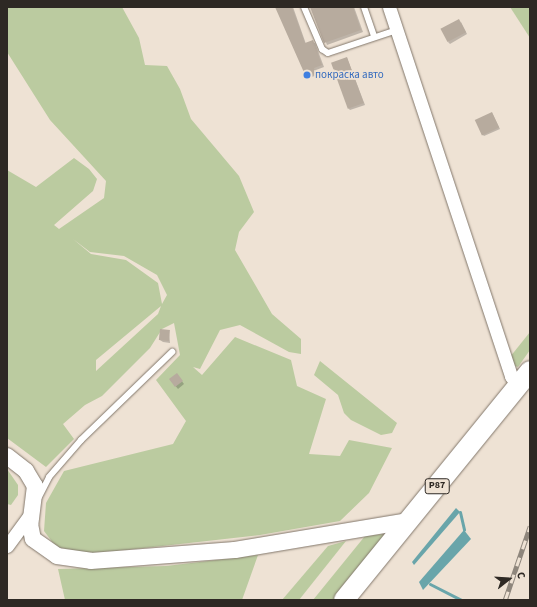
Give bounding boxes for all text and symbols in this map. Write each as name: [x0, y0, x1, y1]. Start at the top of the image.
place label: покраска авто: [315, 68, 384, 82]
marker: покраска авто: [302, 70, 312, 80]
road number: Р87: [424, 478, 450, 494]
north arrow: [489, 559, 529, 599]
text: С: [513, 570, 529, 581]

